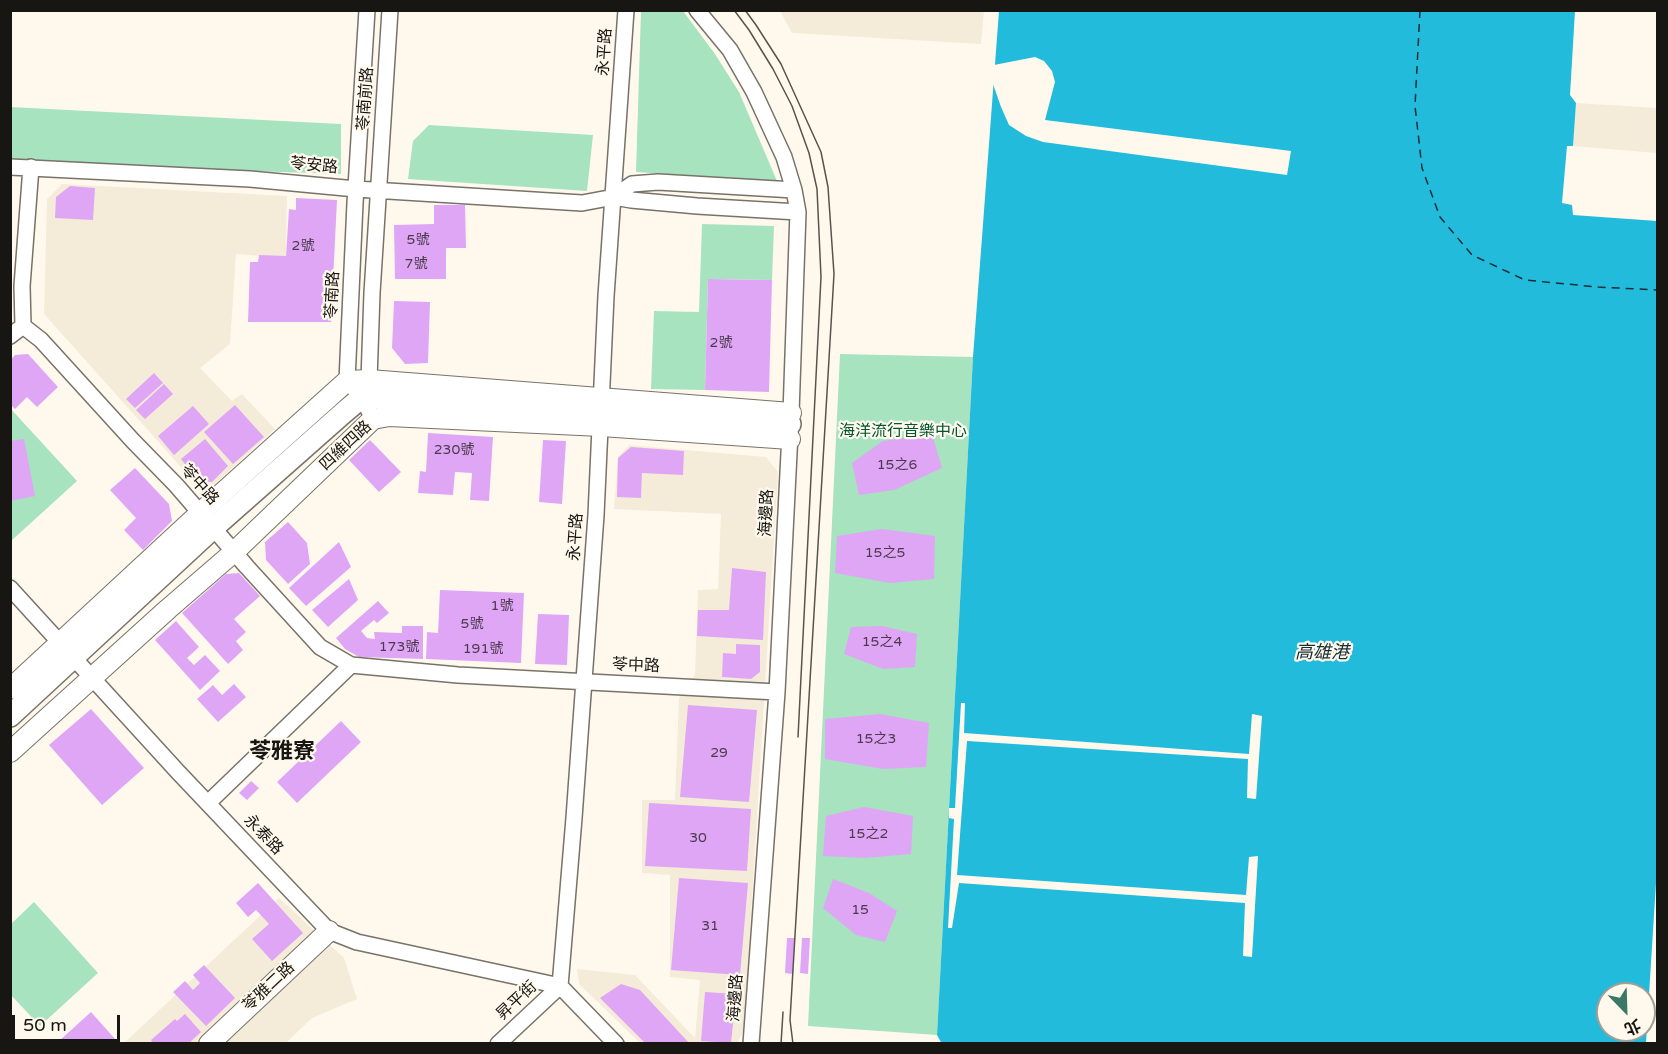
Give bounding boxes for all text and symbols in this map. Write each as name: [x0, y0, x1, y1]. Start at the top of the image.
street label: 永平路: [594, 27, 616, 77]
street label: 苓南前路: [354, 66, 378, 132]
street label: 苓安路: [289, 154, 339, 178]
house number: 5號: [407, 232, 429, 248]
house number: 2號: [292, 238, 314, 254]
house number: 7號: [405, 256, 427, 272]
street label: 苓南路: [322, 271, 344, 319]
house number: 2號: [710, 335, 732, 351]
street label: 四維四路: [316, 417, 376, 475]
park label: 海洋流行音樂中心: [839, 422, 967, 442]
house number: 230號: [434, 442, 474, 458]
house number: 15之6: [877, 457, 917, 473]
street label: 苓中路: [176, 461, 222, 509]
street label: 海邊路: [756, 489, 778, 537]
street label: 永平路: [565, 512, 587, 562]
house number: 15之5: [865, 545, 905, 561]
house number: 1號: [491, 598, 513, 614]
house number: 5號: [461, 616, 483, 632]
house number: 15之4: [862, 634, 902, 650]
house number: 173號: [379, 639, 419, 655]
house number: 191號: [463, 641, 503, 657]
water label: 高雄港: [1295, 642, 1349, 664]
street label: 苓中路: [612, 656, 660, 676]
house number: 15之3: [856, 731, 896, 747]
district label: 苓雅寮: [249, 739, 315, 765]
house number: 29: [710, 745, 728, 761]
street label: 永泰路: [239, 811, 287, 859]
house number: 15之2: [848, 826, 888, 842]
house number: 30: [689, 830, 707, 846]
house number: 15: [851, 902, 869, 918]
house number: 31: [701, 918, 719, 934]
street label: 苓雅二路: [239, 958, 299, 1016]
street label: 海邊路: [725, 973, 747, 1023]
street label: 昇平街: [493, 978, 541, 1024]
north arrow: [1596, 982, 1656, 1042]
scale bar: [15, 1003, 123, 1041]
text: 50 m: [23, 1014, 67, 1036]
text: 北: [1621, 1014, 1644, 1039]

